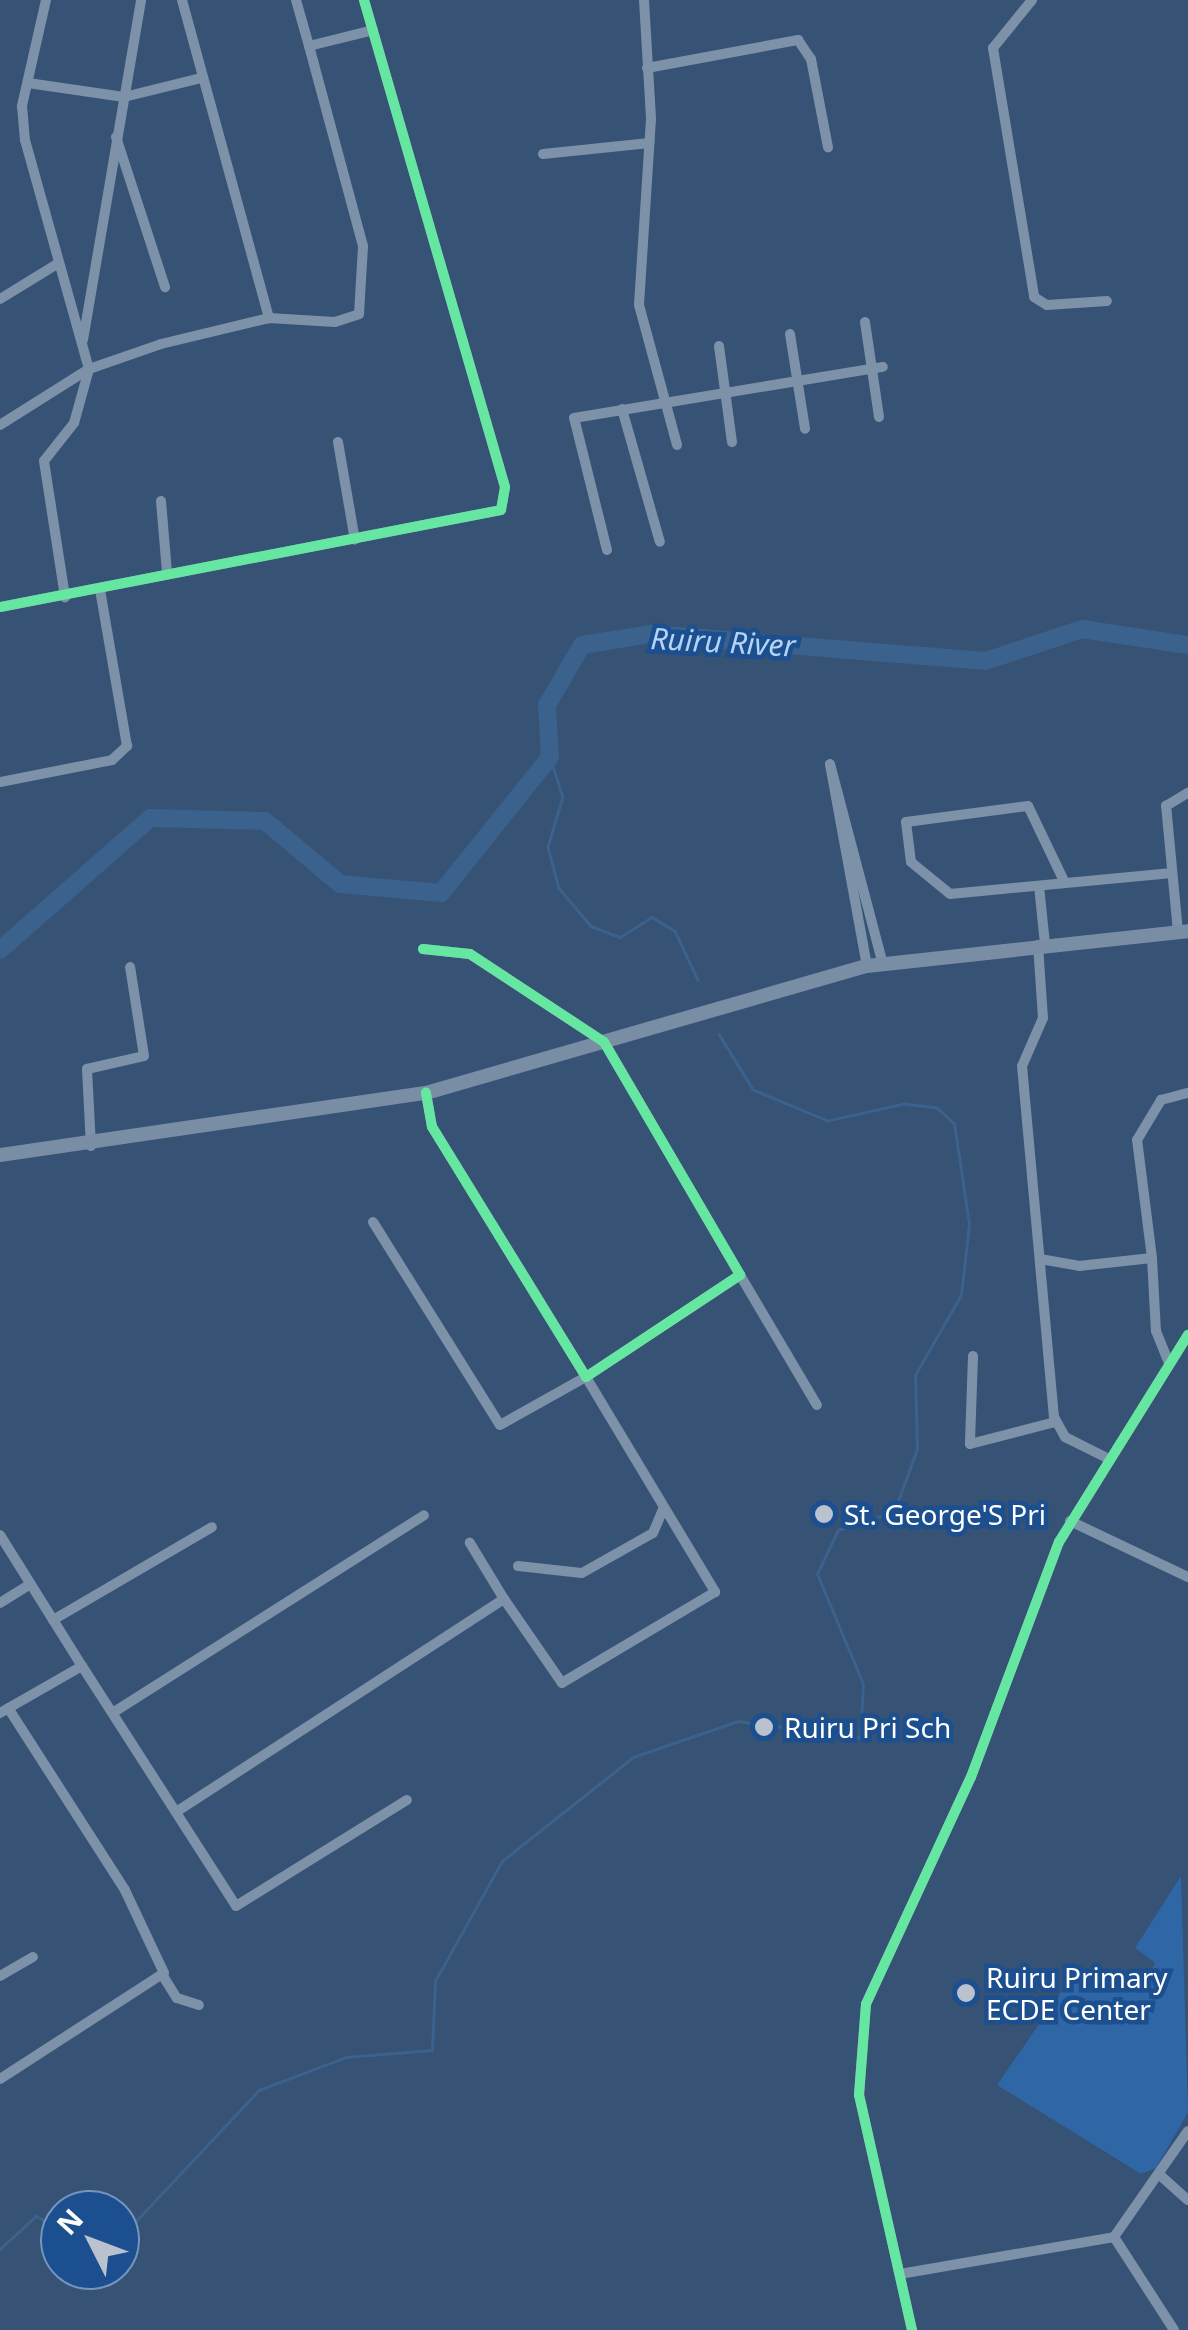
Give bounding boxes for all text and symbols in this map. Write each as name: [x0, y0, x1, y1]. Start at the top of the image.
water label: Ruiru River: [650, 620, 796, 664]
place label: St. George'S Pri: [844, 1497, 1046, 1531]
marker: St. George'S Pri: [813, 1503, 835, 1525]
place label: Ruiru Pri Sch: [784, 1710, 951, 1744]
marker: Ruiru Pri Sch: [753, 1716, 775, 1738]
place label: Ruiru Primary ECDE Center: [986, 1960, 1168, 2026]
marker: Ruiru Primary ECDE Center: [955, 1982, 977, 2004]
north arrow: [40, 2190, 140, 2290]
text: N: [47, 2200, 91, 2242]

